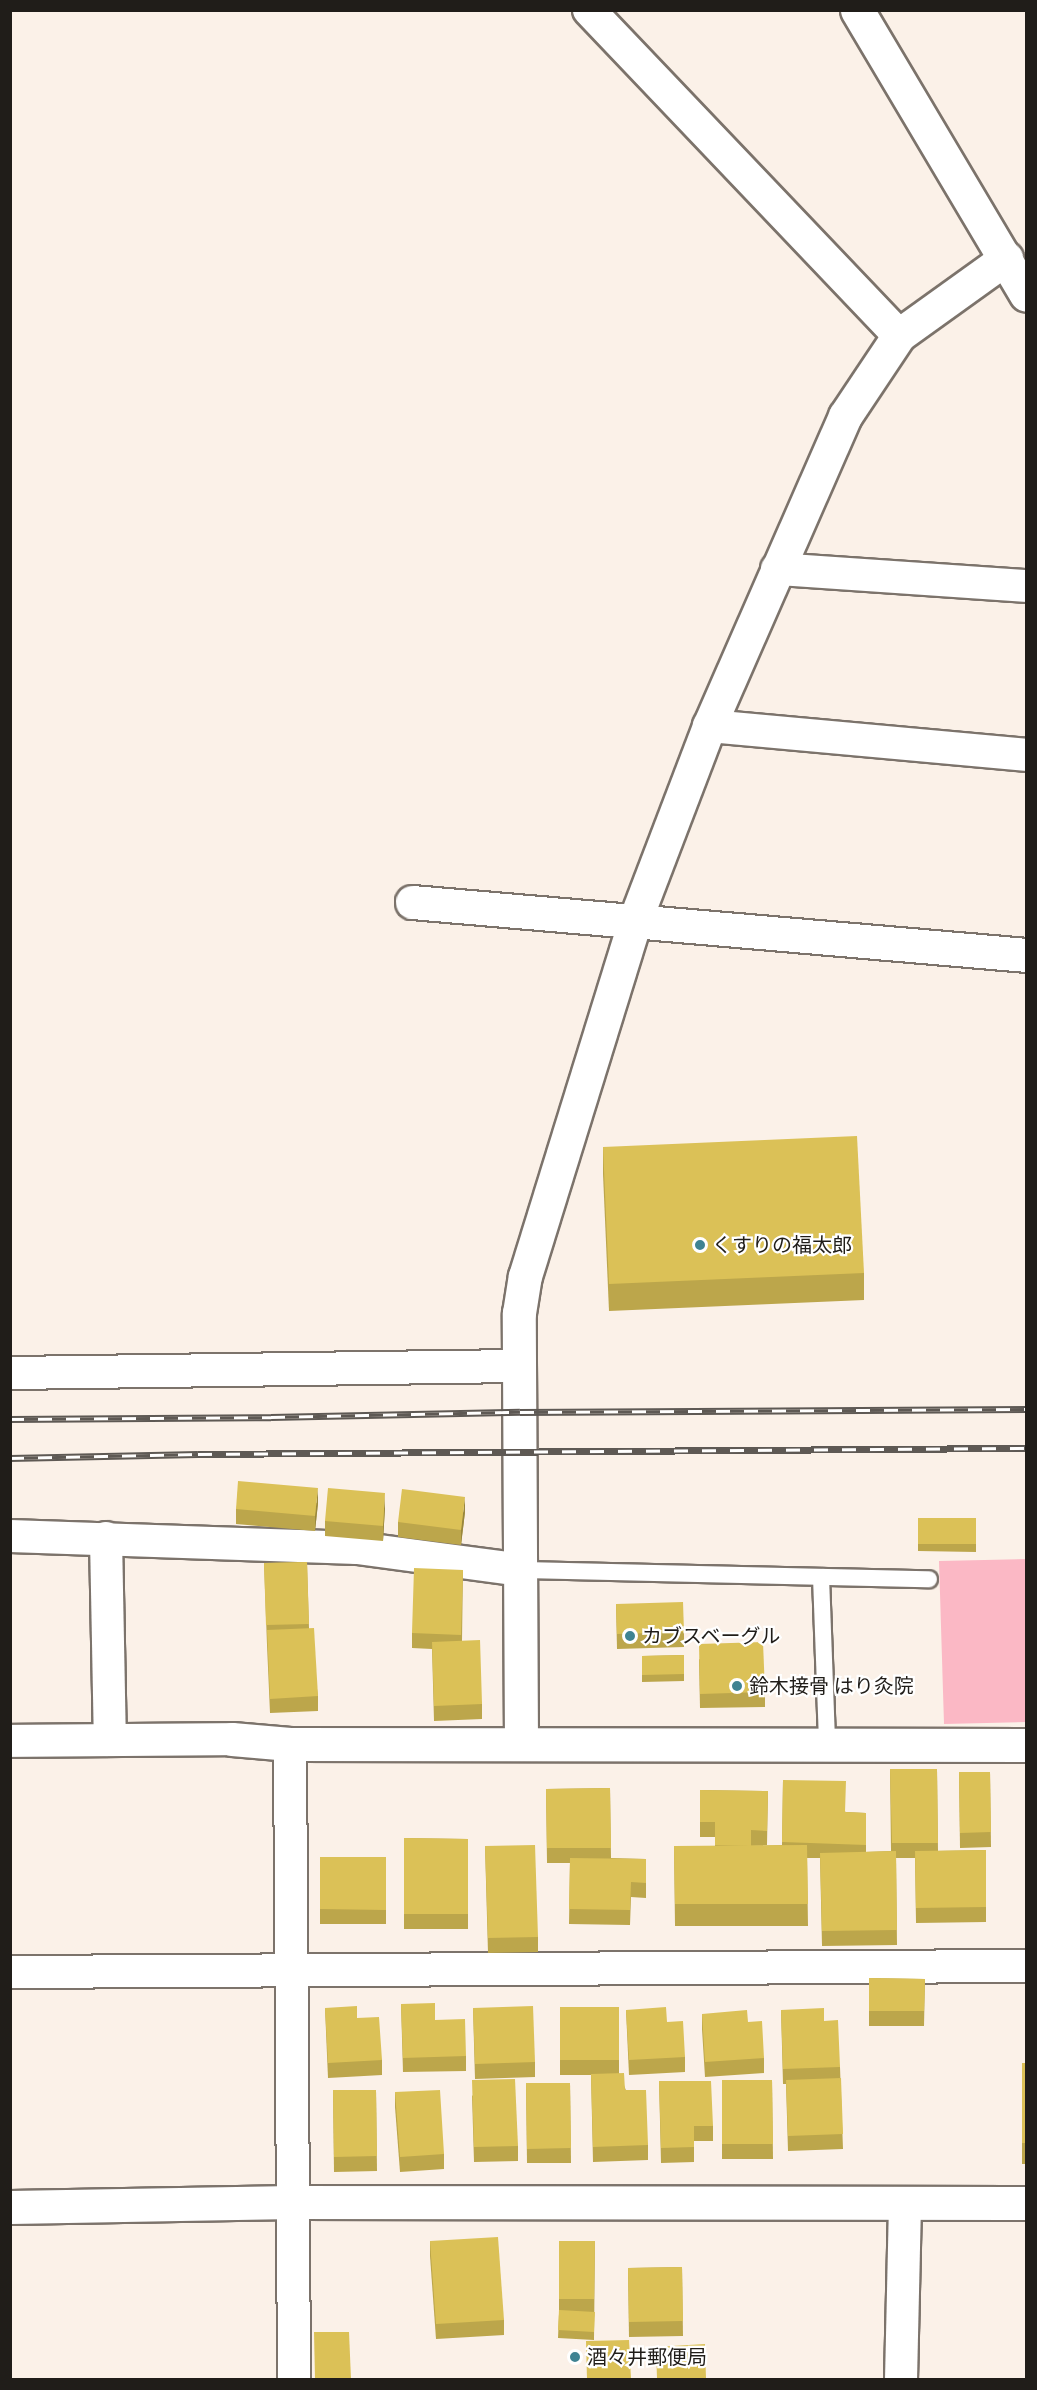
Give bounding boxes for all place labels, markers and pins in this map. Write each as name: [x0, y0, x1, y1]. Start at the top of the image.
place label: くすりの福太郎: [712, 1233, 852, 1257]
marker: くすりの福太郎: [693, 1238, 707, 1252]
place label: カブスベーグル: [642, 1624, 782, 1648]
marker: カブスベーグル: [623, 1629, 637, 1643]
place label: 鈴木接骨 はり灸院: [749, 1674, 914, 1698]
marker: 鈴木接骨 はり灸院: [730, 1679, 744, 1693]
place label: 酒々井郵便局: [587, 2345, 707, 2369]
marker: 酒々井郵便局: [568, 2350, 582, 2364]

